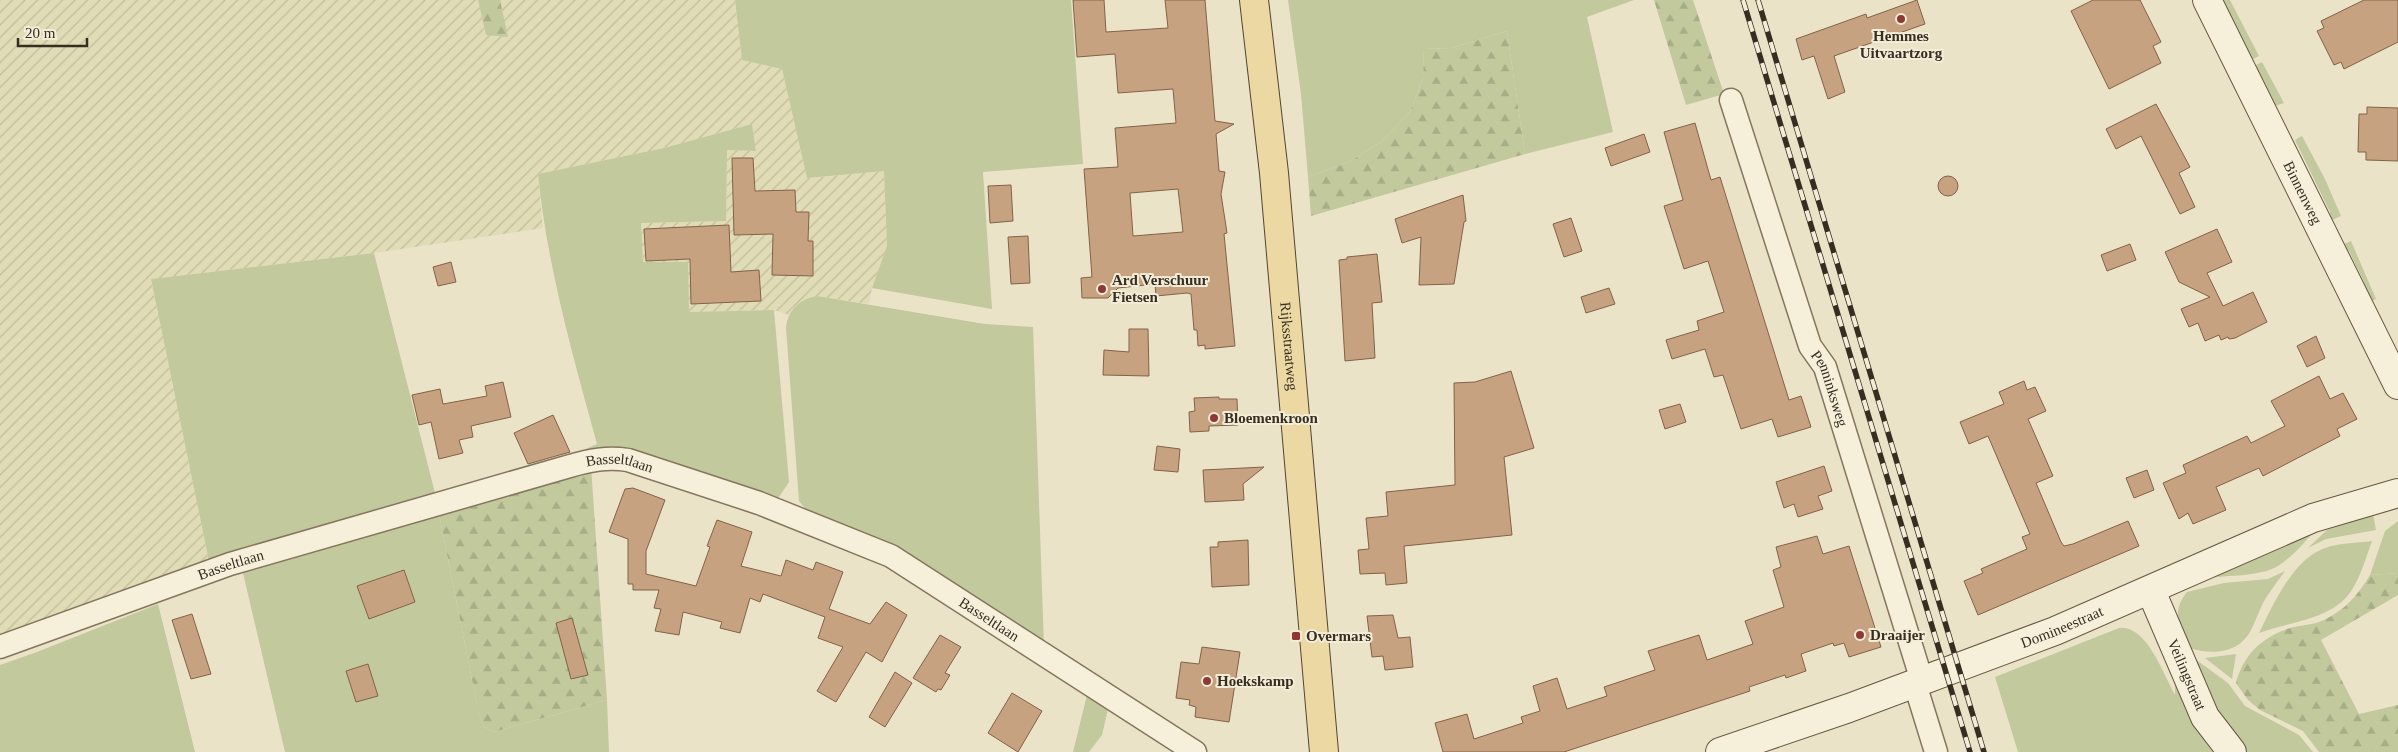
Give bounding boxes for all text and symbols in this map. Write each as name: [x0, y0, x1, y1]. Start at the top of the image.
marker: Hemmes Uitvaartzorg: [1895, 13, 1907, 25]
scale bar: [18, 15, 86, 47]
text: 20 m: [25, 25, 56, 41]
place label: Hemmes Uitvaartzorg: [1860, 28, 1943, 61]
street label: Binnenweg: [2280, 158, 2325, 227]
place label: Ard Verschuur Fietsen: [1112, 272, 1209, 305]
marker: Ard Verschuur Fietsen: [1096, 283, 1108, 295]
street label: Rijksstraatweg: [1277, 301, 1301, 392]
street label: Penninksweg: [1808, 348, 1851, 429]
place label: Bloemenkroon: [1224, 410, 1319, 426]
marker: Bloemenkroon: [1208, 412, 1220, 424]
street label: Basseltlaan: [584, 451, 656, 476]
street label: Basseltlaan: [196, 547, 266, 583]
street label: Basseltlaan: [956, 594, 1023, 645]
street label: Domineestraat: [2018, 603, 2106, 651]
place label: Draaijer: [1870, 627, 1925, 643]
place label: Overmars: [1306, 628, 1371, 644]
marker: Draaijer: [1854, 629, 1866, 641]
marker: Overmars: [1290, 630, 1302, 642]
street label: Veilingstraat: [2165, 637, 2209, 713]
place label: Hoekskamp: [1217, 673, 1294, 689]
marker: Hoekskamp: [1201, 675, 1213, 687]

